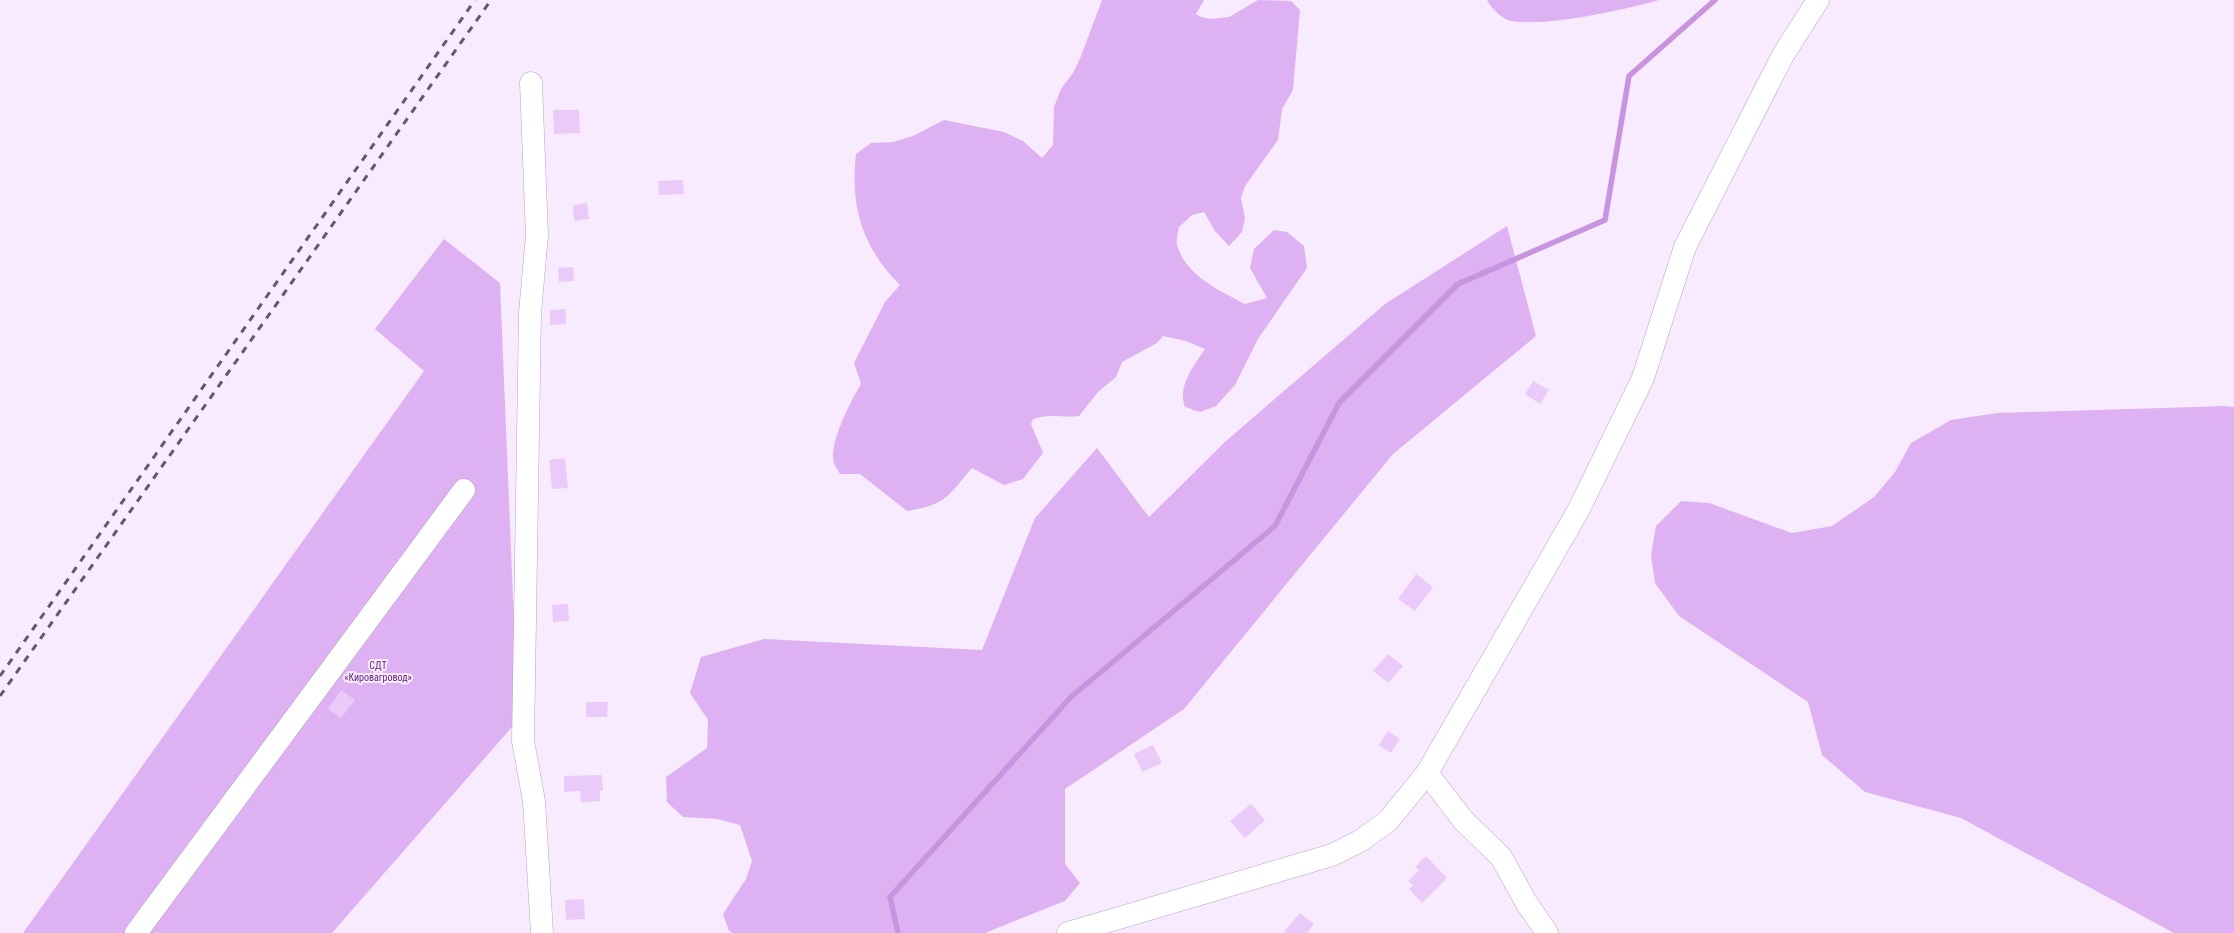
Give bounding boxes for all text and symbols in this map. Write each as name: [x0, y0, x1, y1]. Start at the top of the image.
park label: СДТ «Кировагровод»: [344, 660, 412, 683]

